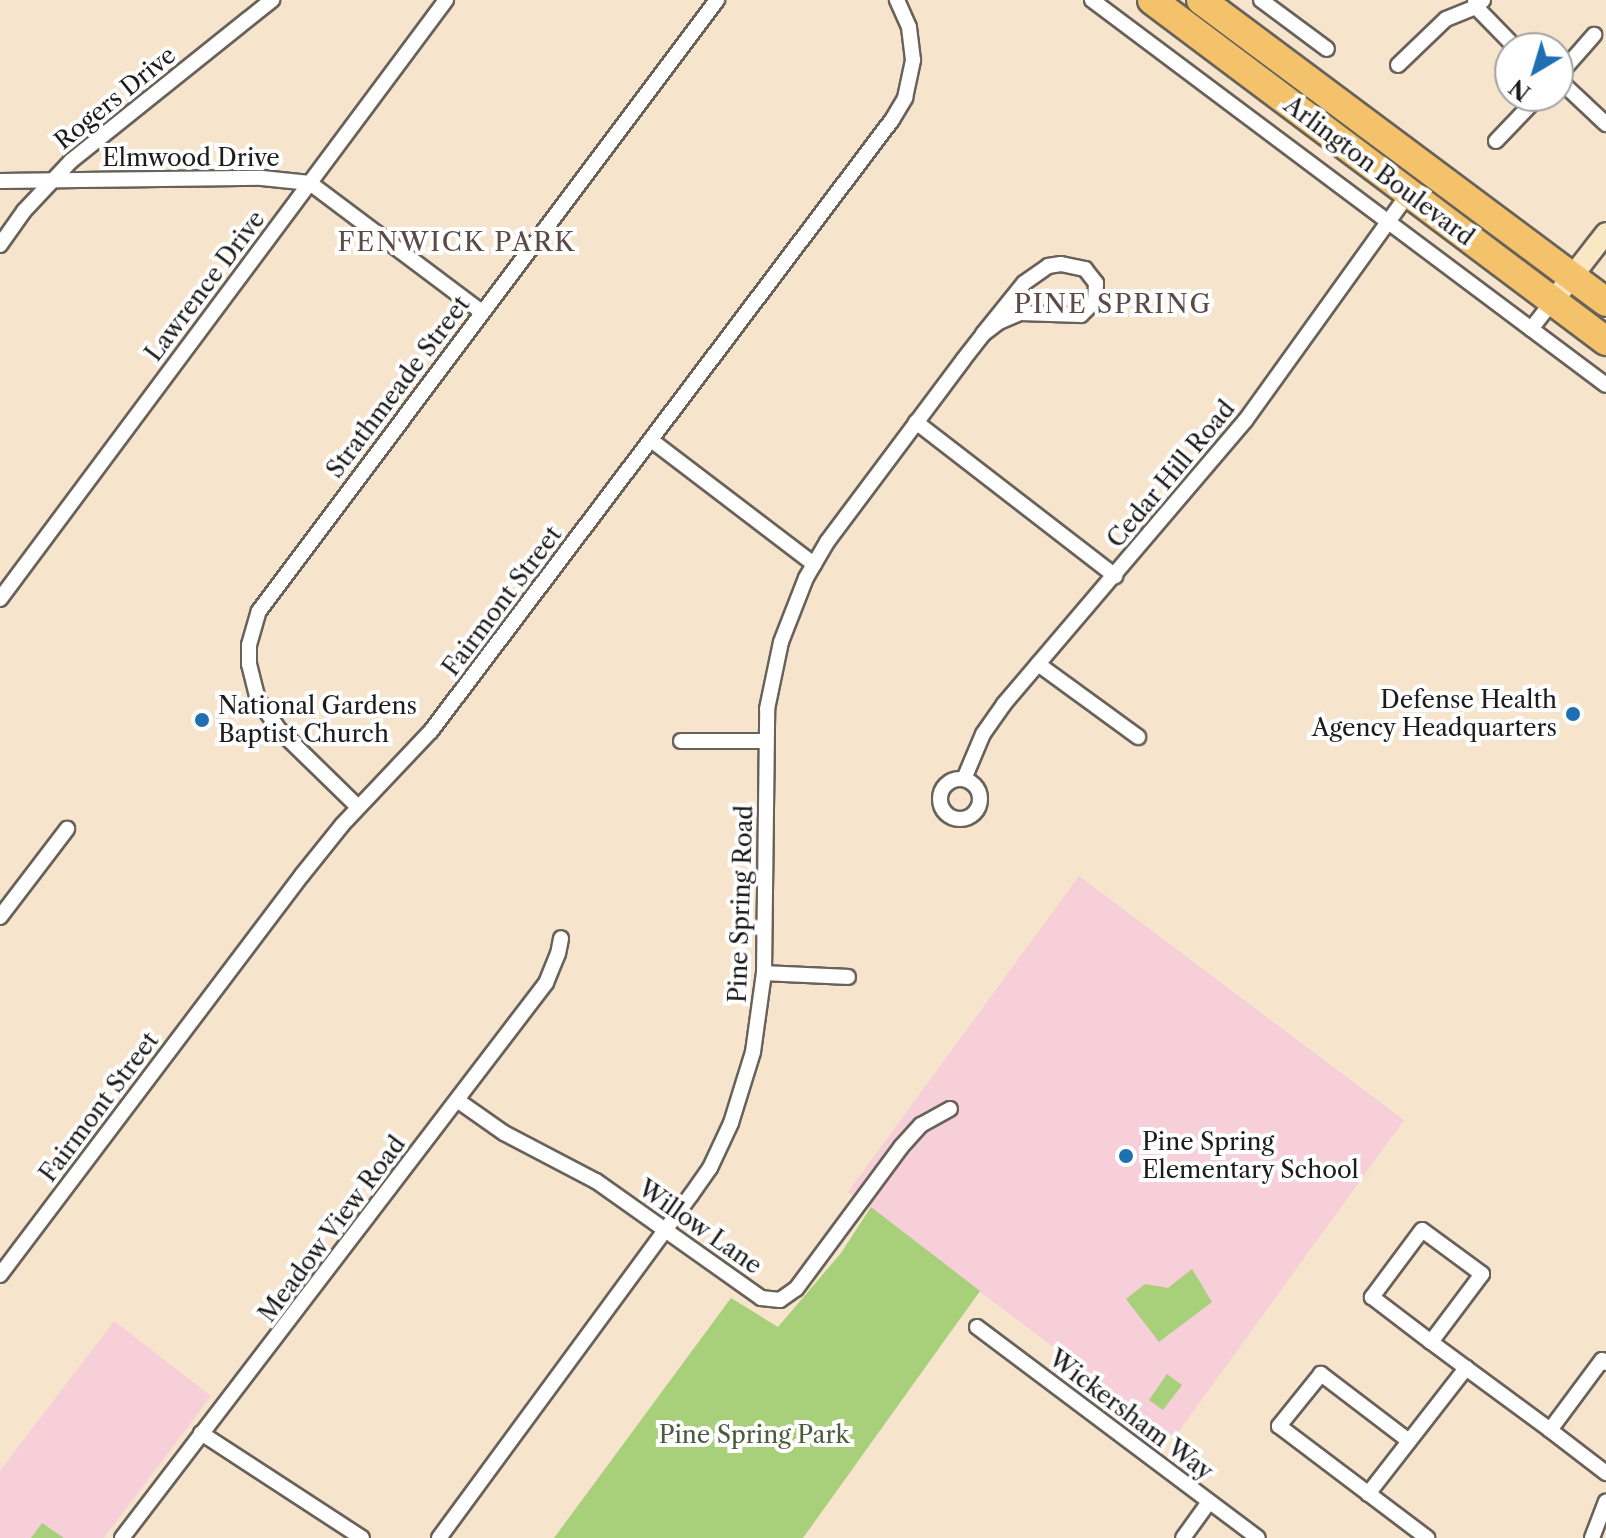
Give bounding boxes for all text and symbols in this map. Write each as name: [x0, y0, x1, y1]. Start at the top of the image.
north arrow: [1494, 32, 1574, 112]
street label: Rogers Drive: [49, 40, 181, 156]
text: N: [1504, 73, 1536, 106]
street label: Arlington Boulevard: [1278, 90, 1480, 252]
street label: Elmwood Drive: [102, 144, 280, 172]
street label: Lawrence Drive: [139, 205, 271, 367]
district label: FENWICK PARK: [337, 227, 577, 259]
district label: PINE SPRING: [1014, 289, 1212, 321]
street label: Strathmeade Street: [320, 291, 476, 483]
street label: Cedar Hill Road: [1101, 394, 1241, 554]
street label: Fairmont Street: [436, 521, 568, 681]
place label: Defense Health Agency Headquarters: [1311, 686, 1557, 742]
place label: National Gardens Baptist Church: [218, 692, 417, 748]
marker: Defense Health Agency Headquarters: [1564, 705, 1582, 723]
marker: National Gardens Baptist Church: [193, 711, 211, 729]
street label: Pine Spring Road: [723, 805, 759, 1003]
street label: Fairmont Street: [33, 1027, 165, 1187]
place label: Pine Spring Elementary School: [1142, 1128, 1359, 1184]
street label: Meadow View Road: [252, 1129, 412, 1329]
marker: Pine Spring Elementary School: [1117, 1147, 1135, 1165]
street label: Willow Lane: [632, 1174, 768, 1280]
street label: Wickersham Way: [1043, 1344, 1219, 1486]
park label: Pine Spring Park: [659, 1421, 849, 1449]

